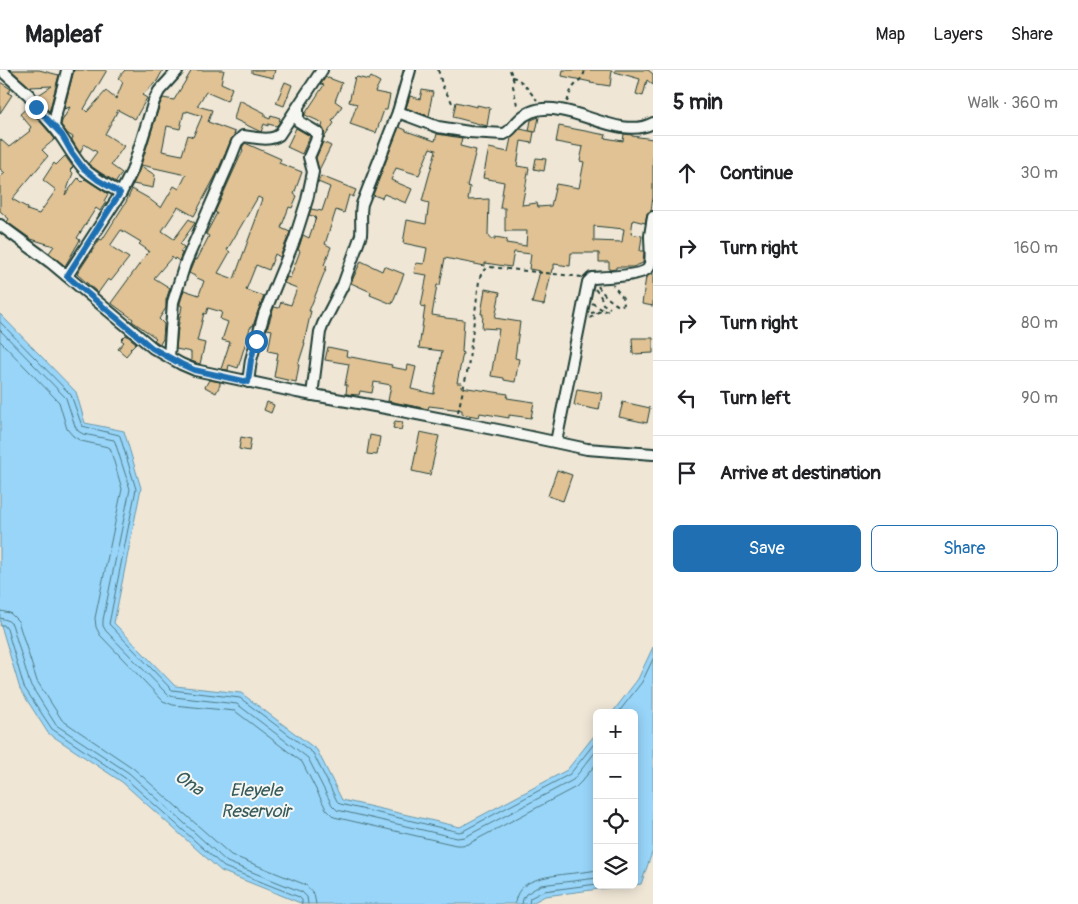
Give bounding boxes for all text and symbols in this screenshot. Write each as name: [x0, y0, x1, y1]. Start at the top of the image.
text: Mapleaf: [25, 20, 103, 49]
text: Map: [876, 23, 905, 46]
text: Layers: [933, 23, 983, 46]
text: Share: [1011, 23, 1053, 46]
text: 5 min: [673, 89, 723, 116]
text: Walk · 360 m: [967, 93, 1058, 113]
route end: [25, 96, 48, 119]
icon: ahead: [673, 159, 701, 187]
text: Continue: [720, 161, 793, 185]
text: 30 m: [1020, 163, 1058, 183]
icon: right: [673, 234, 701, 262]
text: Turn right: [720, 236, 798, 260]
text: 160 m: [1014, 238, 1058, 258]
icon: right: [673, 309, 701, 337]
text: Turn right: [720, 311, 798, 335]
text: 80 m: [1021, 313, 1058, 333]
route start: [245, 330, 268, 353]
icon: left: [673, 384, 701, 412]
text: Turn left: [720, 386, 790, 410]
text: 90 m: [1021, 388, 1058, 408]
icon: arrive: [673, 459, 701, 487]
text: Arrive at destination: [720, 461, 881, 485]
button: Save: [673, 525, 861, 572]
button: Share: [871, 525, 1058, 572]
map controls: [593, 709, 638, 889]
button: +: [593, 709, 638, 754]
button: −: [593, 754, 638, 799]
water label: Ona: [170, 765, 209, 802]
water label: Eleyele Reservoir: [221, 779, 294, 823]
button: locate: [593, 799, 638, 844]
button: layers: [593, 844, 638, 889]

